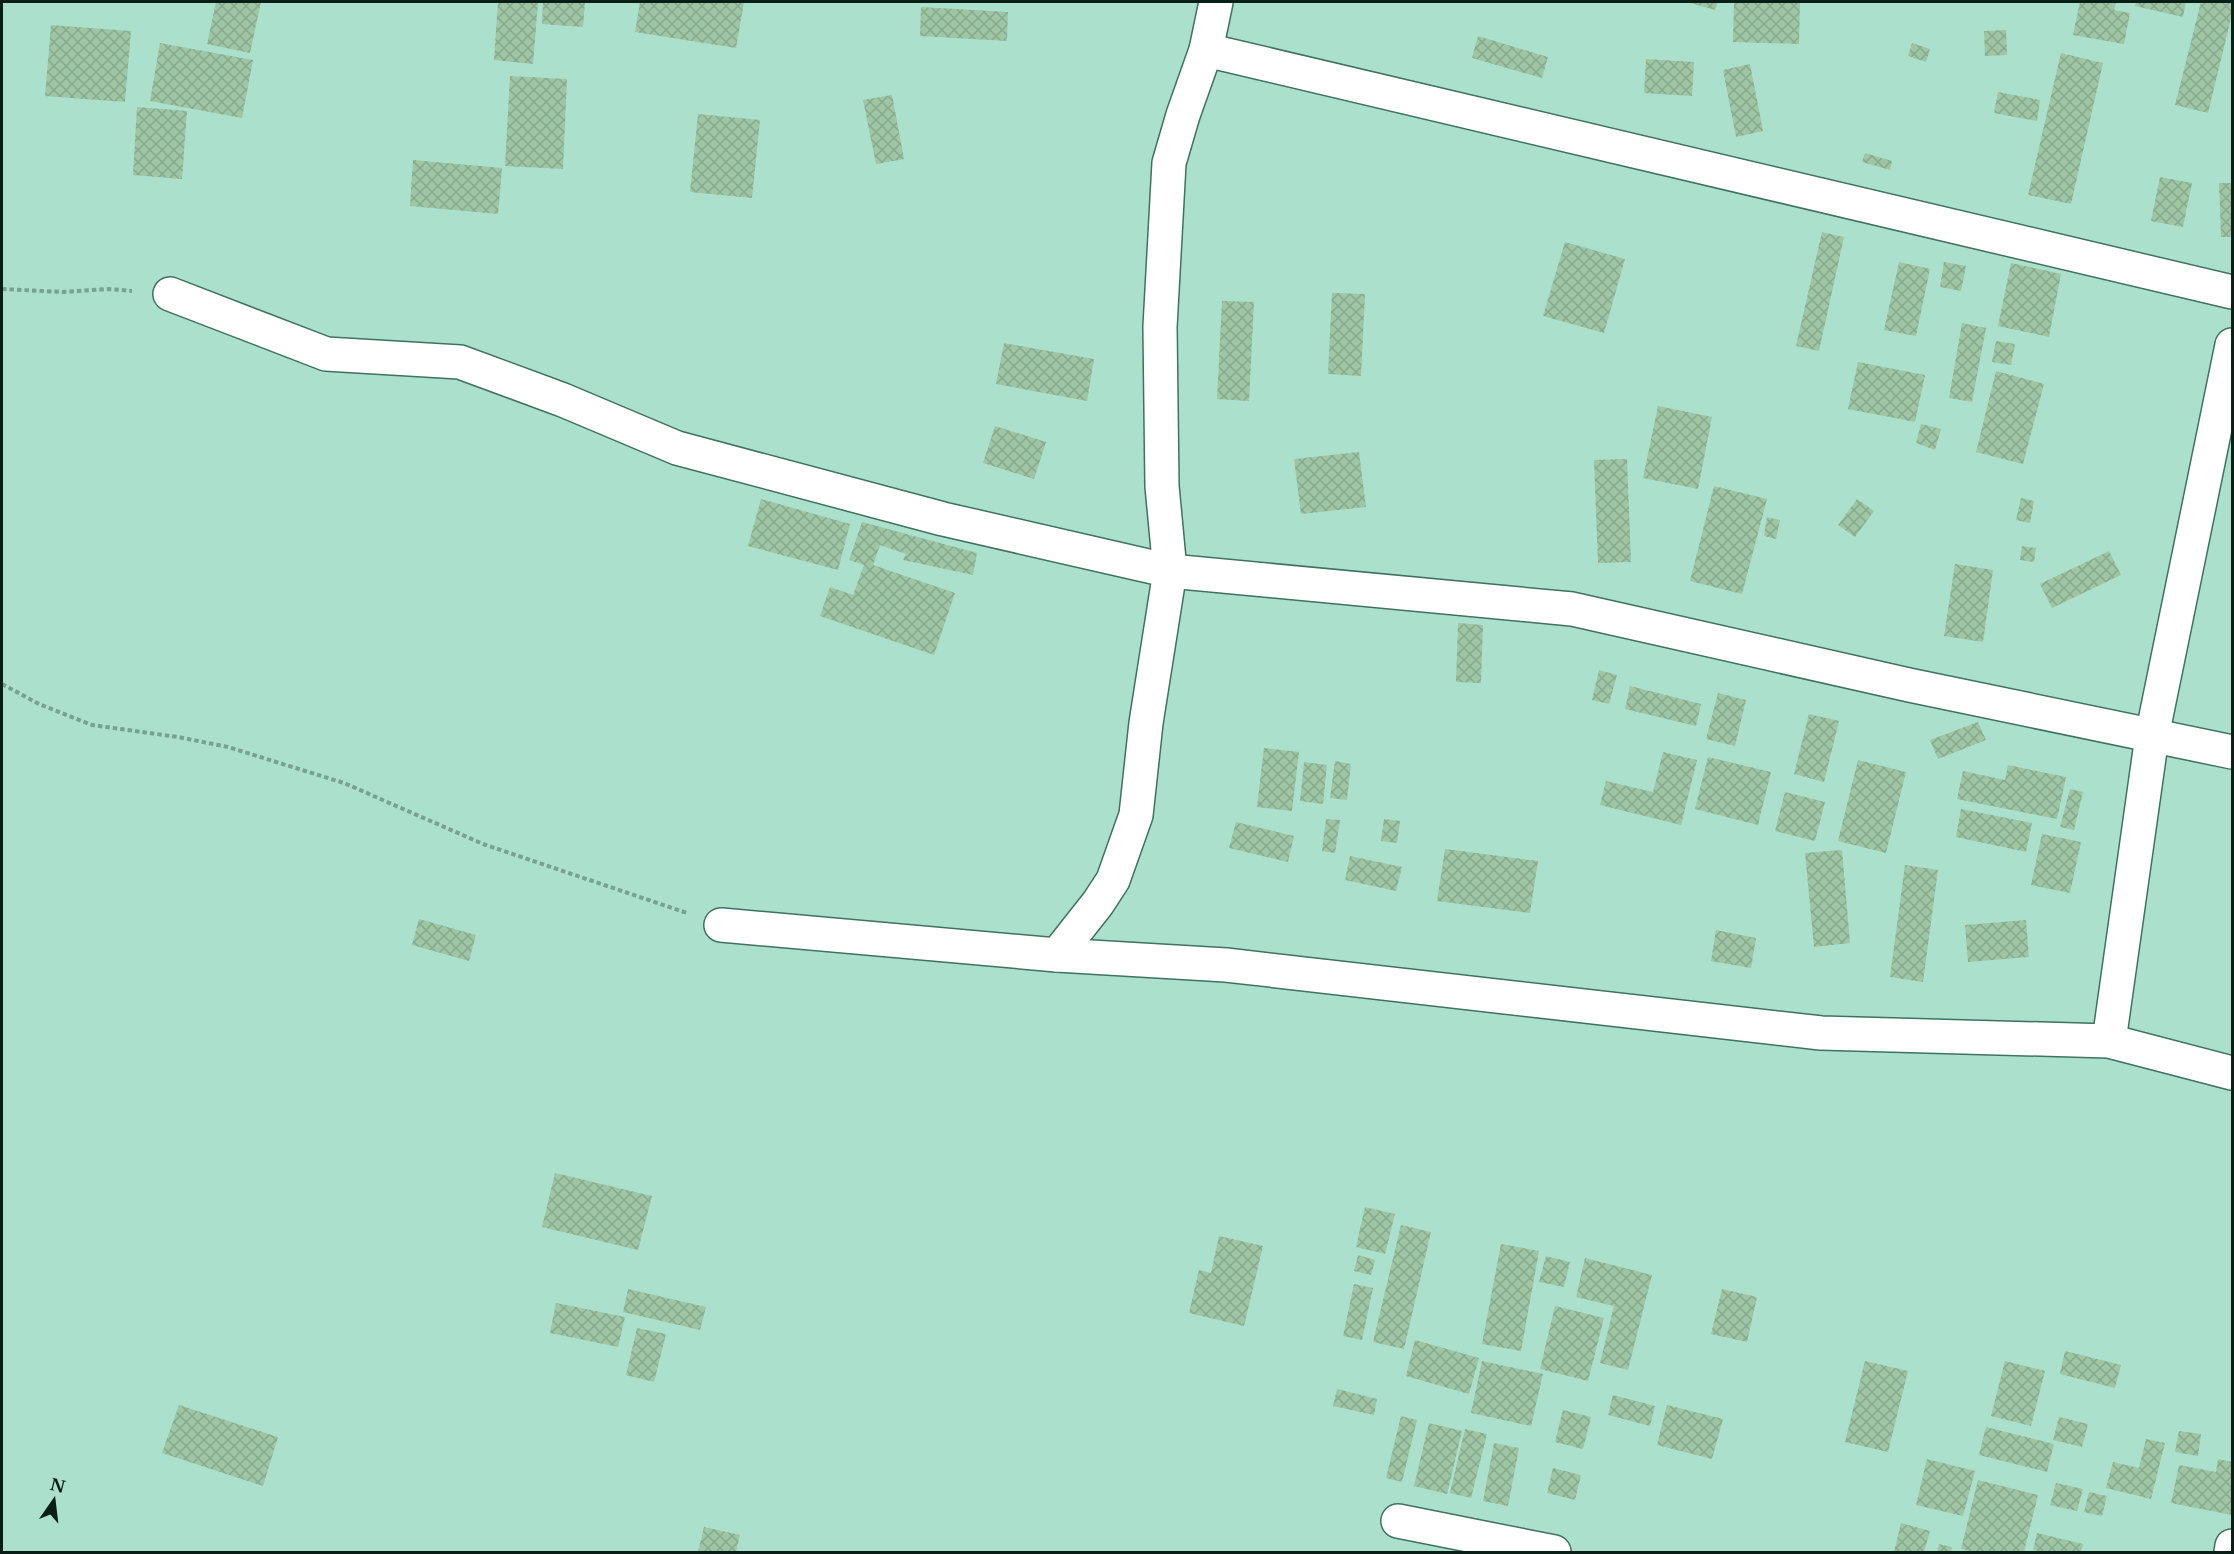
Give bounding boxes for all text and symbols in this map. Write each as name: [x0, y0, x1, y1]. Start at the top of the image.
north arrow: [24, 1470, 84, 1530]
text: N: [48, 1474, 67, 1497]

